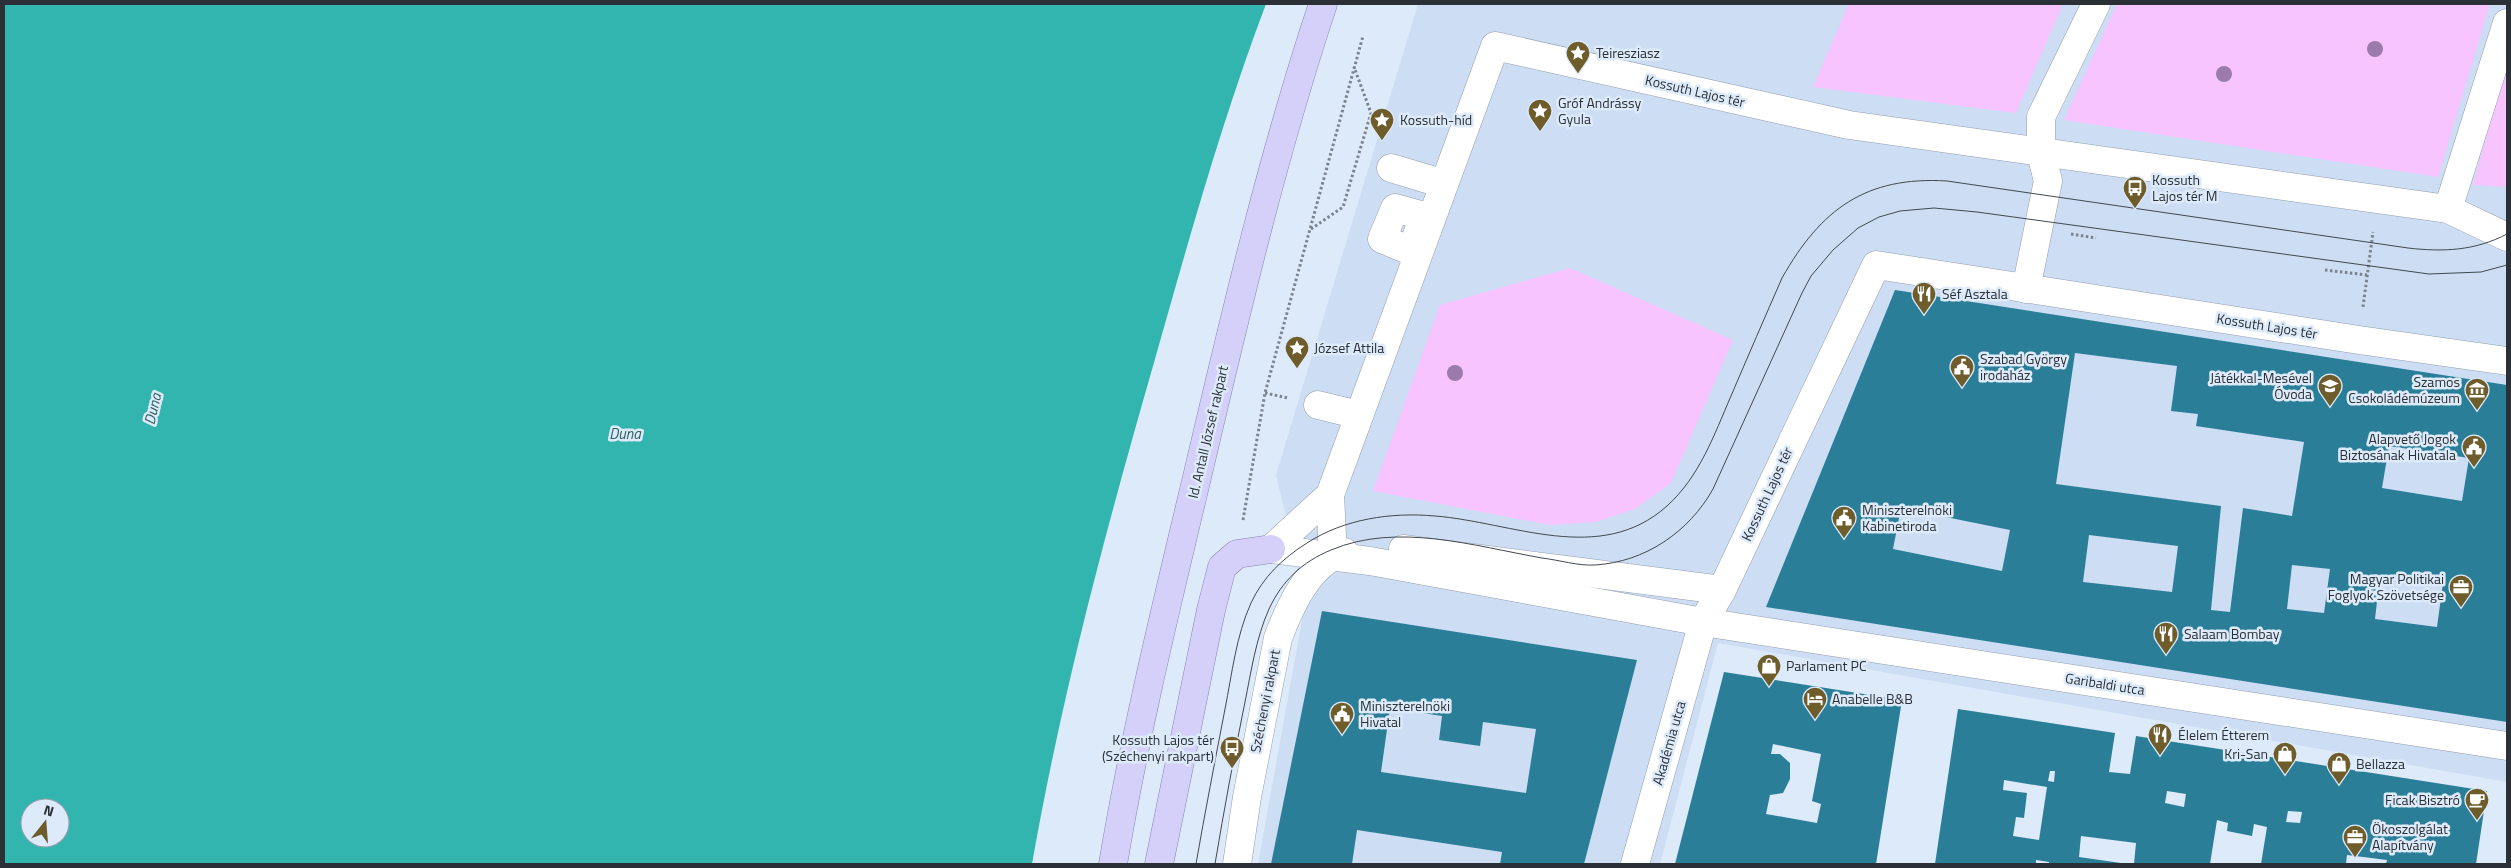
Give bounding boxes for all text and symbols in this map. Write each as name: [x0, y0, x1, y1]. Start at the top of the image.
place icon: Teiresziasz: [1565, 40, 1591, 74]
place label: Teiresziasz: [1596, 42, 1660, 63]
street label: Kossuth Lajos tér: [1643, 69, 1747, 112]
place label: Gróf Andrássy Gyula: [1558, 92, 1641, 129]
place icon: Gróf Andrássy Gyula: [1527, 98, 1553, 132]
place icon: Kossuth-híd: [1369, 107, 1395, 141]
place label: Kossuth-híd: [1400, 109, 1472, 130]
place label: Kossuth Lajos tér M: [2152, 169, 2217, 206]
bus stop icon: Kossuth Lajos tér M: [2122, 175, 2148, 209]
restaurant icon: Séf Asztala: [1911, 281, 1937, 315]
place label: Séf Asztala: [1942, 283, 2008, 304]
street label: Kossuth Lajos tér: [2215, 307, 2319, 344]
place icon: József Attila: [1284, 335, 1310, 369]
place label: József Attila: [1314, 337, 1384, 358]
place label: Szabad György irodaház: [1980, 348, 2067, 385]
public building icon: Szabad György irodaház: [1949, 354, 1975, 388]
street label: Id. Antall József rakpart: [1182, 363, 1233, 500]
place label: Játékkal-Mesével Óvoda: [2210, 367, 2312, 404]
place label: Szamos Csokoládémúzeum: [2348, 371, 2460, 408]
school or university icon: Játékkal-Mesével Óvoda: [2317, 373, 2343, 407]
museum icon: Szamos Csokoládémúzeum: [2464, 377, 2490, 411]
water label: Duna: [138, 389, 168, 427]
water label: Duna: [609, 422, 642, 445]
place label: Alapvető Jogok Biztosának Hivatala: [2339, 428, 2456, 465]
public building icon: Alapvető Jogok Biztosának Hivatala: [2461, 434, 2487, 468]
street label: Kossuth Lajos tér: [1736, 443, 1798, 544]
place label: Miniszterelnöki Kabinetiroda: [1862, 499, 1952, 536]
public building icon: Miniszterelnöki Kabinetiroda: [1831, 505, 1857, 539]
place label: Magyar Politikai Foglyok Szövetsége: [2328, 568, 2444, 605]
office icon: Magyar Politikai Foglyok Szövetsége: [2448, 574, 2474, 608]
restaurant icon: Salaam Bombay: [2153, 621, 2179, 655]
place label: Salaam Bombay: [2184, 623, 2280, 644]
street label: Széchenyi rakpart: [1244, 647, 1285, 754]
shop icon: Parlament PC: [1756, 653, 1782, 687]
place label: Parlament PC: [1786, 655, 1867, 676]
street label: Garibaldi utca: [2064, 667, 2146, 700]
hotel icon: Anabelle B&B: [1802, 686, 1828, 720]
place label: Anabelle B&B: [1832, 688, 1913, 709]
place label: Miniszterelnöki Hivatal: [1360, 695, 1450, 732]
street label: Akadémia utca: [1646, 698, 1691, 787]
public building icon: Miniszterelnöki Hivatal: [1329, 701, 1355, 735]
restaurant icon: Élelem Étterem: [2147, 722, 2173, 756]
place label: Élelem Étterem: [2178, 724, 2269, 745]
place label: Kossuth Lajos tér (Széchenyi rakpart): [1102, 729, 1214, 766]
bus stop icon: Kossuth Lajos tér (Széchenyi rakpart): [1219, 735, 1245, 769]
shop icon: Kri-San: [2272, 741, 2298, 775]
place label: Kri-San: [2224, 743, 2268, 764]
shop icon: Bellazza: [2326, 751, 2352, 785]
place label: Bellazza: [2356, 753, 2405, 774]
cafe icon: Ficak Bisztró: [2464, 787, 2490, 821]
place label: Ficak Bisztró: [2385, 789, 2460, 810]
north arrow: [20, 798, 70, 848]
text: N: [41, 799, 57, 822]
place label: Ökoszolgálat Alapítvány: [2372, 818, 2448, 855]
office icon: Ökoszolgálat Alapítvány: [2342, 824, 2368, 858]

